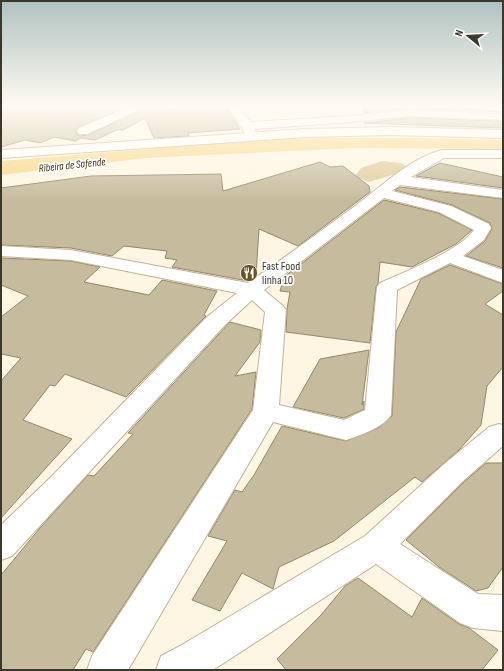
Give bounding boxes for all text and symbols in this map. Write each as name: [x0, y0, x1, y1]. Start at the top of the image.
north arrow: [448, 16, 488, 56]
text: N: [452, 28, 466, 38]
water label: Ribeira de Safende: [38, 155, 107, 175]
place label: Fast Food linha 10: [262, 259, 300, 288]
restaurant icon: Fast Food linha 10: [239, 263, 259, 283]

